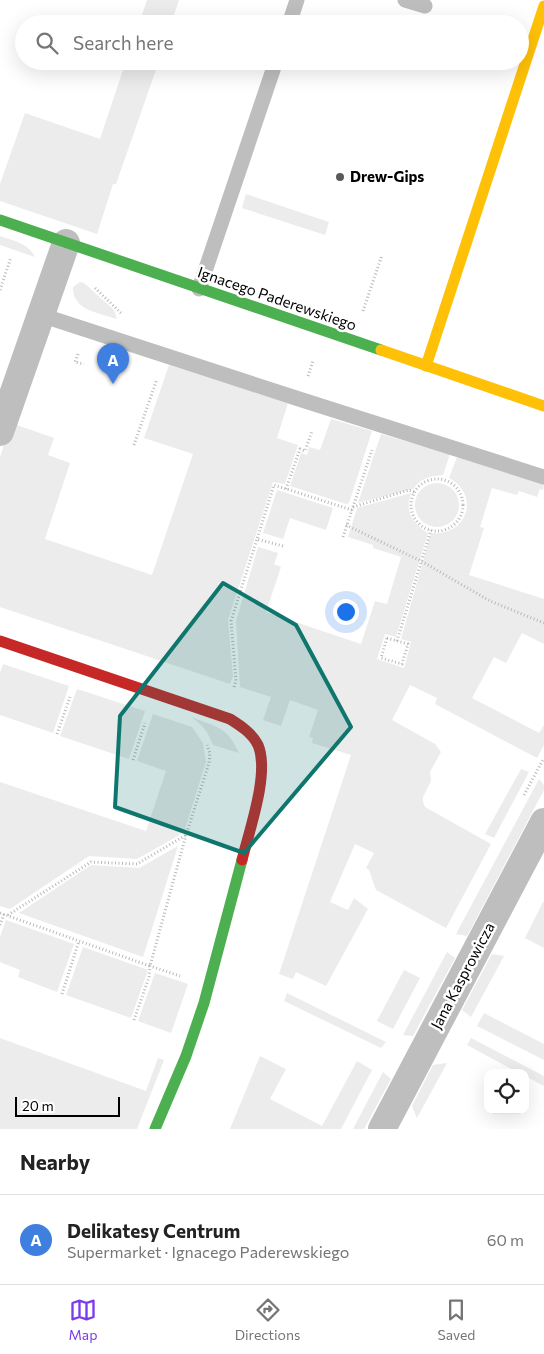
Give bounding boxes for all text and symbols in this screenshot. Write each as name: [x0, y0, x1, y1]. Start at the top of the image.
search box: [15, 15, 529, 70]
icon: search: [33, 29, 61, 57]
text: Search here: [73, 31, 173, 54]
place label: Drew-Gips: [350, 167, 424, 185]
marker: Drew-Gips: [334, 171, 346, 183]
street label: Ignacego Paderewskiego: [196, 262, 359, 334]
pin: A: [97, 343, 129, 384]
your location: [333, 599, 359, 625]
street label: Jana Kasprowicza: [426, 919, 498, 1032]
map controls: [484, 1069, 529, 1114]
button: locate: [484, 1069, 529, 1114]
scale bar: [15, 1094, 120, 1117]
text: 20 m: [22, 1097, 54, 1114]
text: Nearby: [20, 1149, 90, 1174]
text: Delikatesy Centrum: [67, 1219, 240, 1242]
text: A: [30, 1230, 42, 1249]
text: 60 m: [487, 1230, 524, 1249]
text: Supermarket · Ignacego Paderewskiego: [67, 1242, 349, 1261]
tab: Map: [69, 1296, 97, 1343]
tab: Directions: [235, 1296, 300, 1343]
tab: Saved: [438, 1296, 475, 1343]

